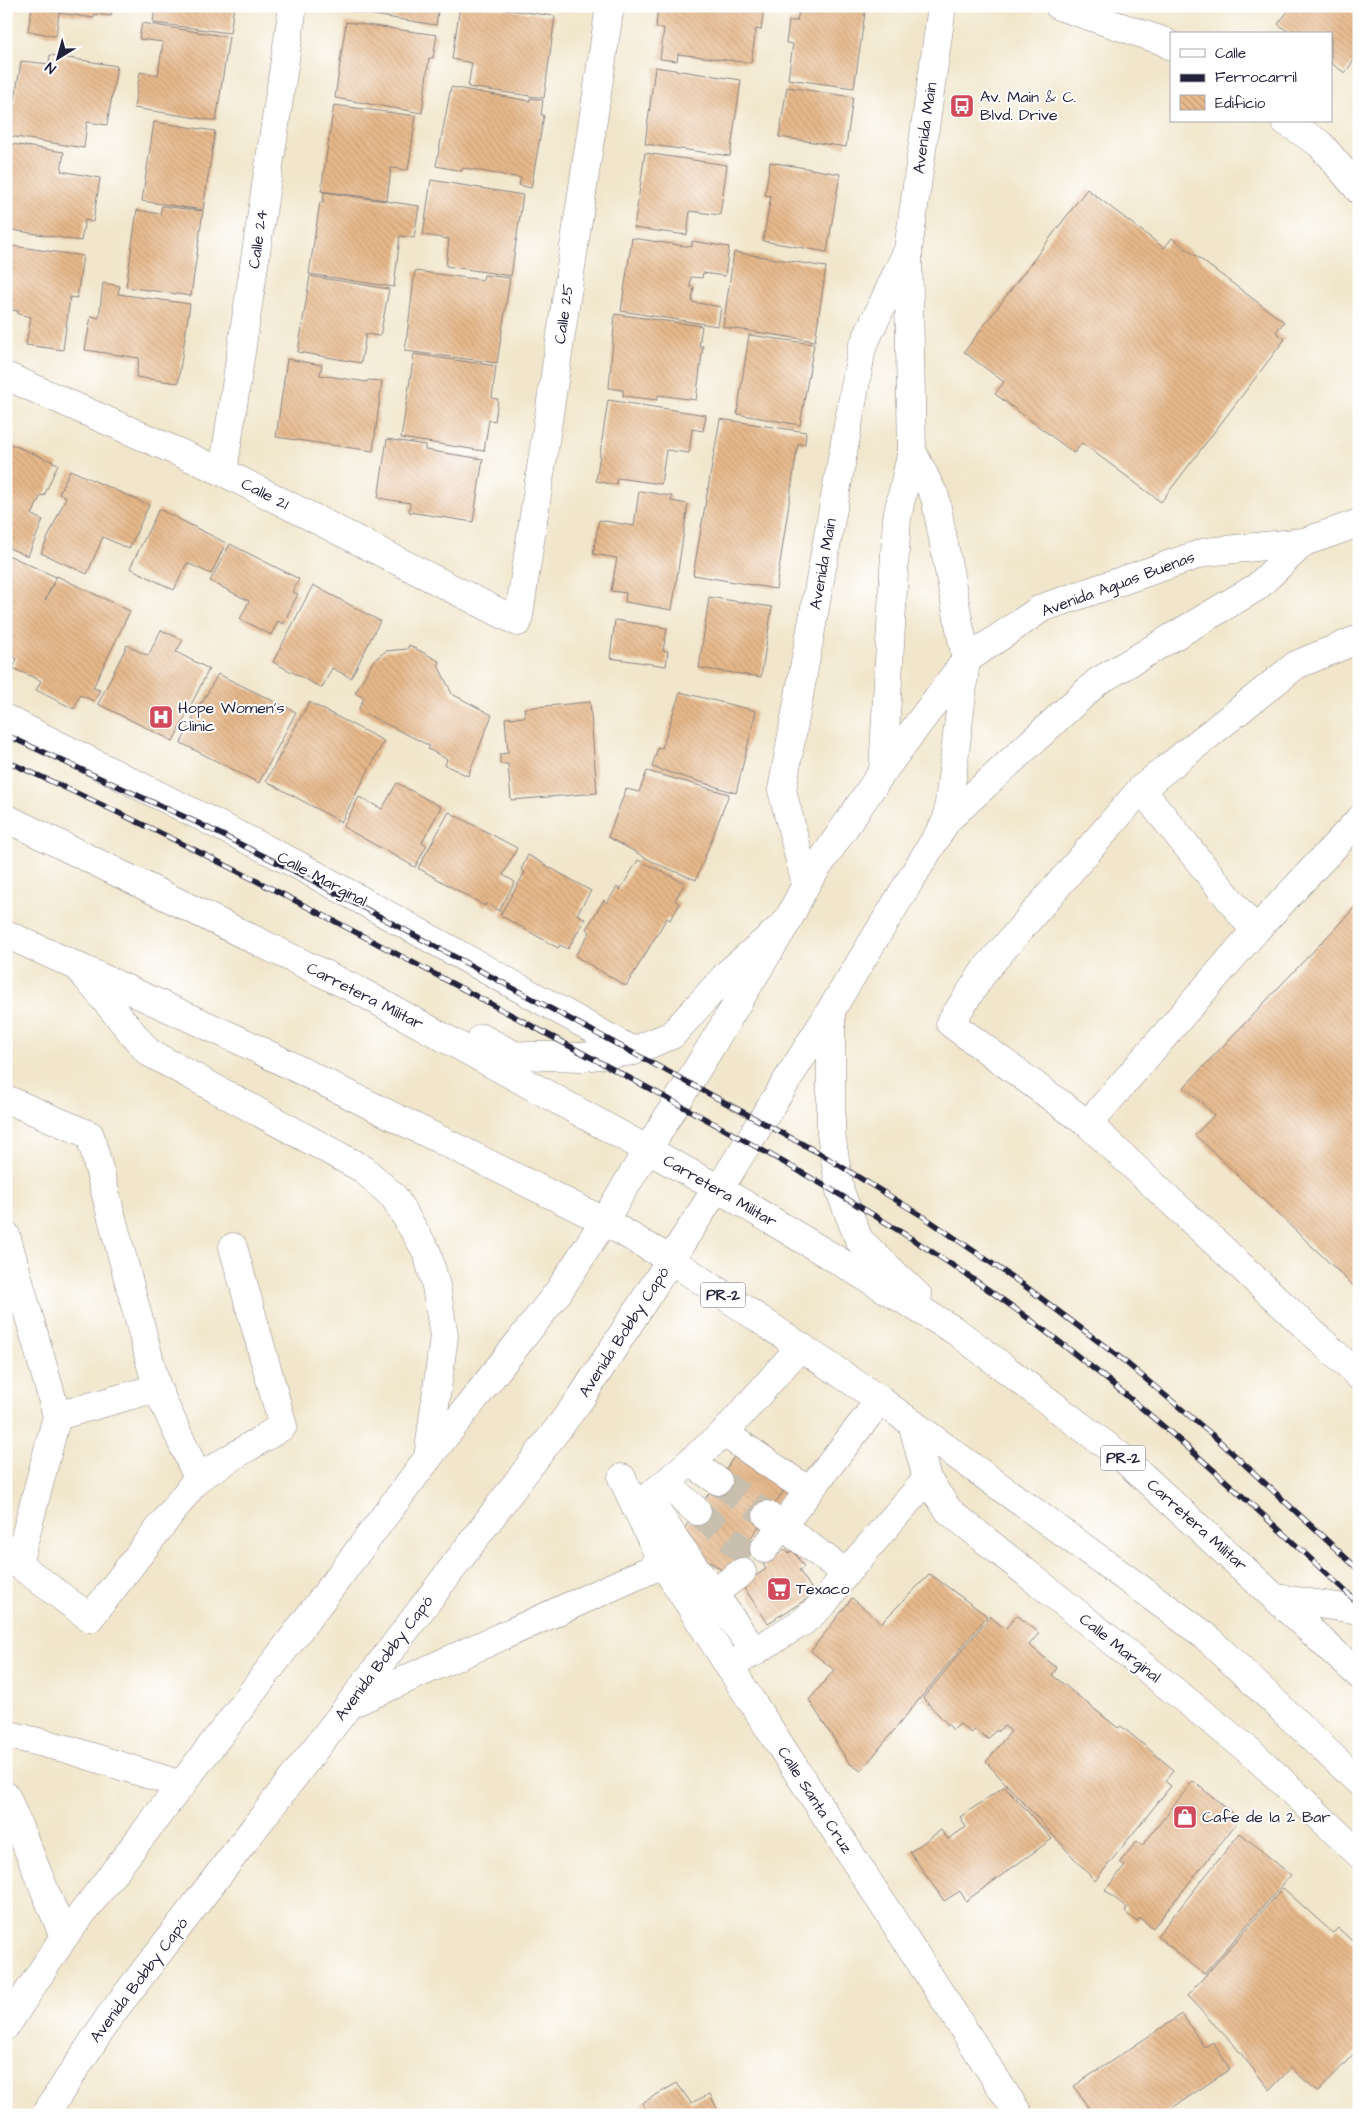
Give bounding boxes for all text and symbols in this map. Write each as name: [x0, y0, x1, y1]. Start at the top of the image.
north arrow: [32, 32, 82, 82]
legend: [1170, 32, 1332, 122]
text: Calle: [1215, 43, 1246, 64]
text: N: [41, 57, 60, 78]
text: Ferrocarril: [1215, 67, 1297, 88]
street label: Avenida Main: [908, 81, 942, 175]
place label: Av. Main & C. Blvd. Drive: [980, 86, 1076, 126]
bus stop icon: Av. Main & C. Blvd. Drive: [949, 93, 975, 119]
text: Edificio: [1215, 93, 1266, 114]
street label: Calle 24: [243, 208, 273, 270]
street label: Calle 25: [549, 282, 579, 345]
street label: Calle 21: [237, 473, 293, 515]
street label: Avenida Main: [804, 517, 842, 611]
street label: Avenida Aguas Buenas: [1038, 546, 1198, 623]
place label: Hope Women's Clinic: [178, 697, 284, 737]
hospital icon: Hope Women's Clinic: [148, 704, 174, 730]
street label: Calle Marginal: [273, 846, 371, 913]
street label: Carretera Militar: [303, 957, 427, 1035]
street label: Carretera Militar: [659, 1149, 781, 1233]
street label: Avenida Bobby Capó: [574, 1263, 675, 1402]
road number: PR-2: [700, 1282, 746, 1308]
road number: PR-2: [1100, 1446, 1146, 1470]
street label: Carretera Militar: [1142, 1474, 1252, 1576]
supermarket icon: Texaco: [766, 1576, 792, 1602]
place label: Texaco: [796, 1578, 849, 1600]
street label: Avenida Bobby Capó: [330, 1591, 439, 1726]
street label: Calle Marginal: [1074, 1608, 1165, 1689]
street label: Calle Santa Cruz: [772, 1742, 858, 1858]
shop icon: Cafe de la 2 Bar: [1172, 1804, 1198, 1830]
place label: Cafe de la 2 Bar: [1202, 1806, 1330, 1828]
street label: Avenida Bobby Capó: [85, 1913, 194, 2048]

